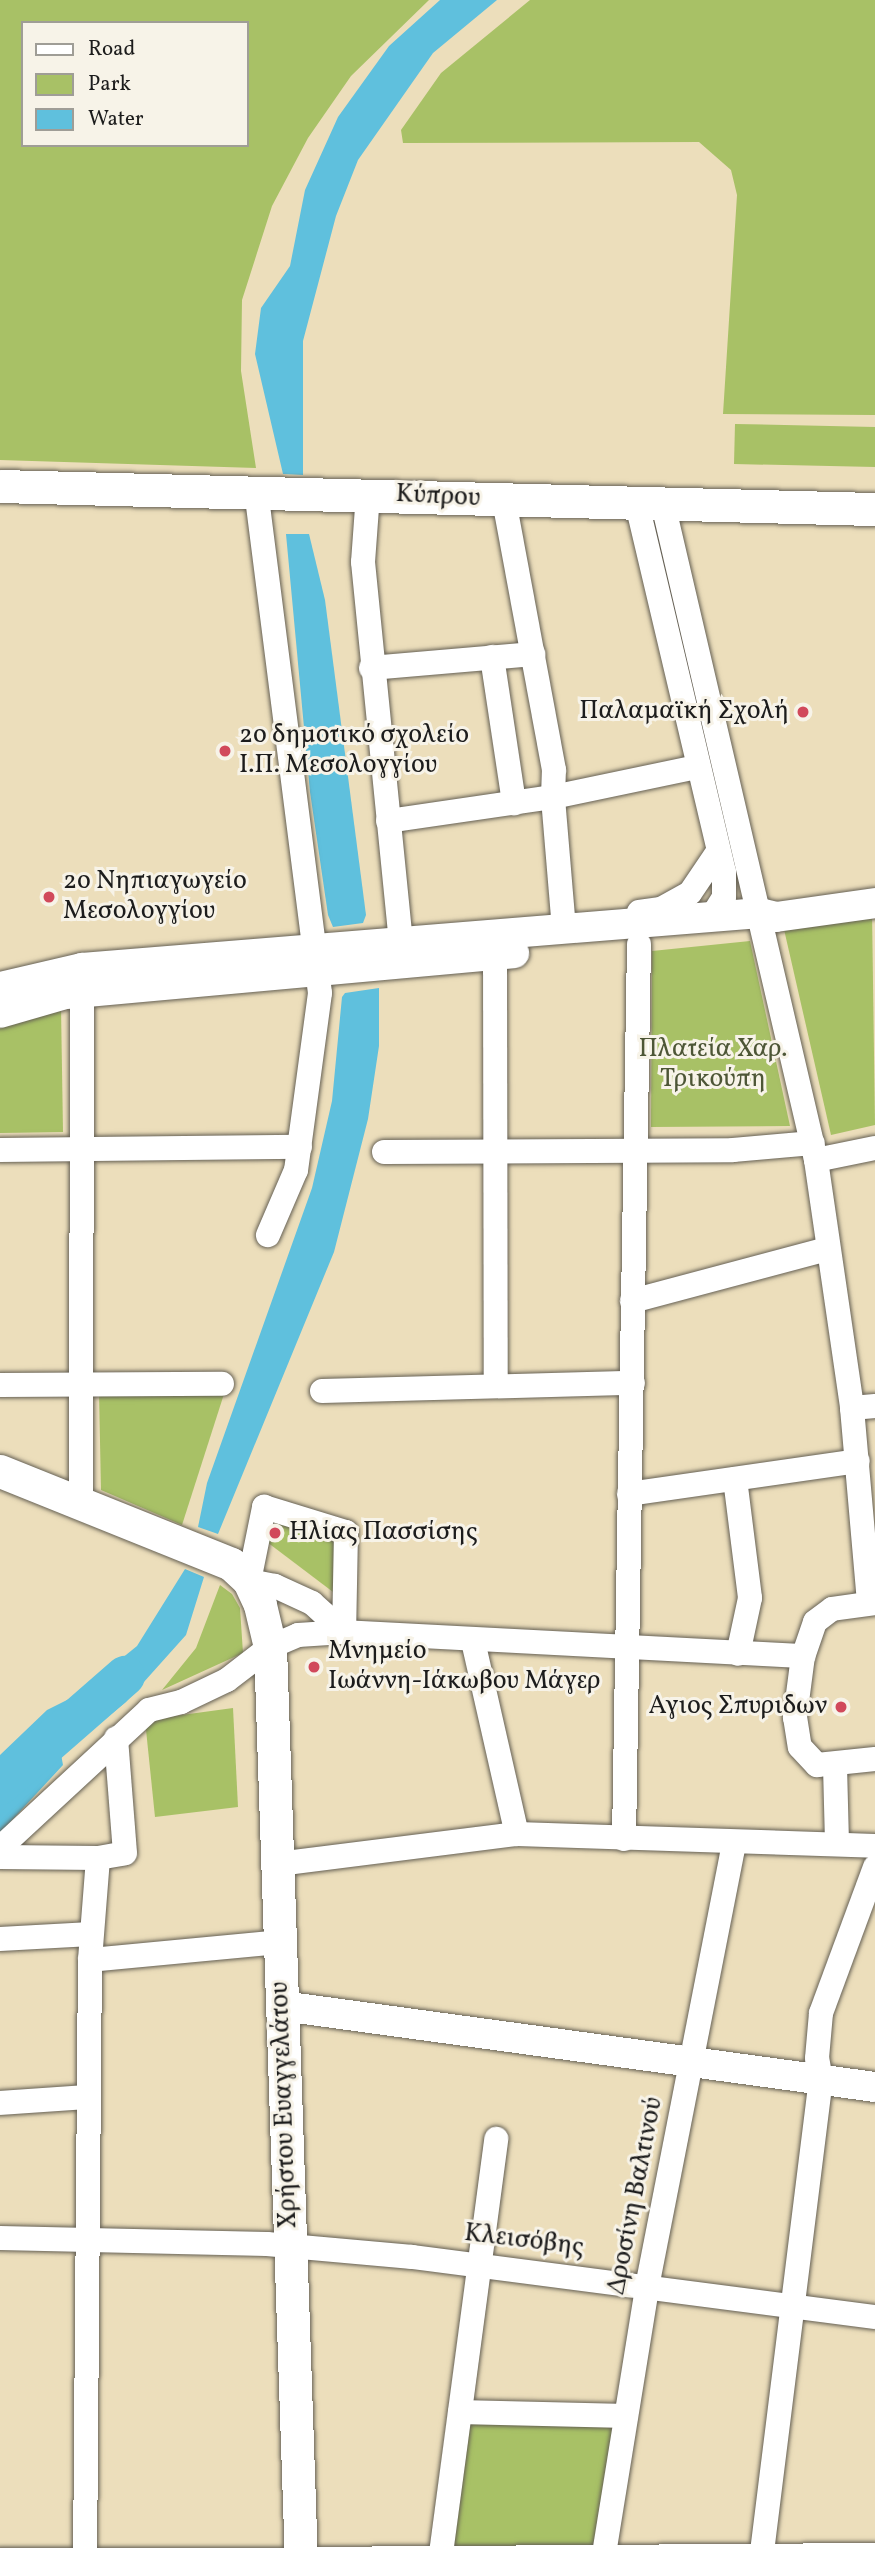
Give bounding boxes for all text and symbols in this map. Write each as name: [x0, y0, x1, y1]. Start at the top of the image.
legend: [21, 21, 248, 147]
text: Road: [88, 35, 135, 64]
text: Park: [88, 70, 131, 99]
text: Water: [88, 105, 144, 134]
street label: Κύπρου: [395, 479, 481, 515]
place label: Παλαμαϊκή Σχολή: [579, 696, 789, 728]
marker: Παλαμαϊκή Σχολή: [795, 704, 811, 720]
place label: 2ο δημοτικό σχολείο Ι.Π. Μεσολογγίου: [239, 720, 469, 782]
marker: 2ο δημοτικό σχολείο Ι.Π. Μεσολογγίου: [217, 743, 233, 759]
place label: 2ο Νηπιαγωγείο Μεσολογγίου: [63, 866, 247, 928]
marker: 2ο Νηπιαγωγείο Μεσολογγίου: [41, 889, 57, 905]
park label: Πλατεία Χαρ. Τρικούπη: [639, 1034, 787, 1096]
place label: Ηλίας Πασσίσης: [289, 1517, 478, 1549]
marker: Ηλίας Πασσίσης: [267, 1525, 283, 1541]
place label: Μνημείο Ιωάννη-Ιάκωβου Μάγερ: [328, 1636, 600, 1698]
marker: Μνημείο Ιωάννη-Ιάκωβου Μάγερ: [306, 1659, 322, 1675]
place label: Αγιος Σπυριδων: [649, 1691, 827, 1723]
marker: Αγιος Σπυριδων: [833, 1699, 849, 1715]
street label: Χρήστου Ευαγγελάτου: [265, 1981, 305, 2229]
street label: Δροσίνη Βαλτινού: [602, 2095, 670, 2297]
street label: Κλεισόβης: [462, 2218, 586, 2264]

